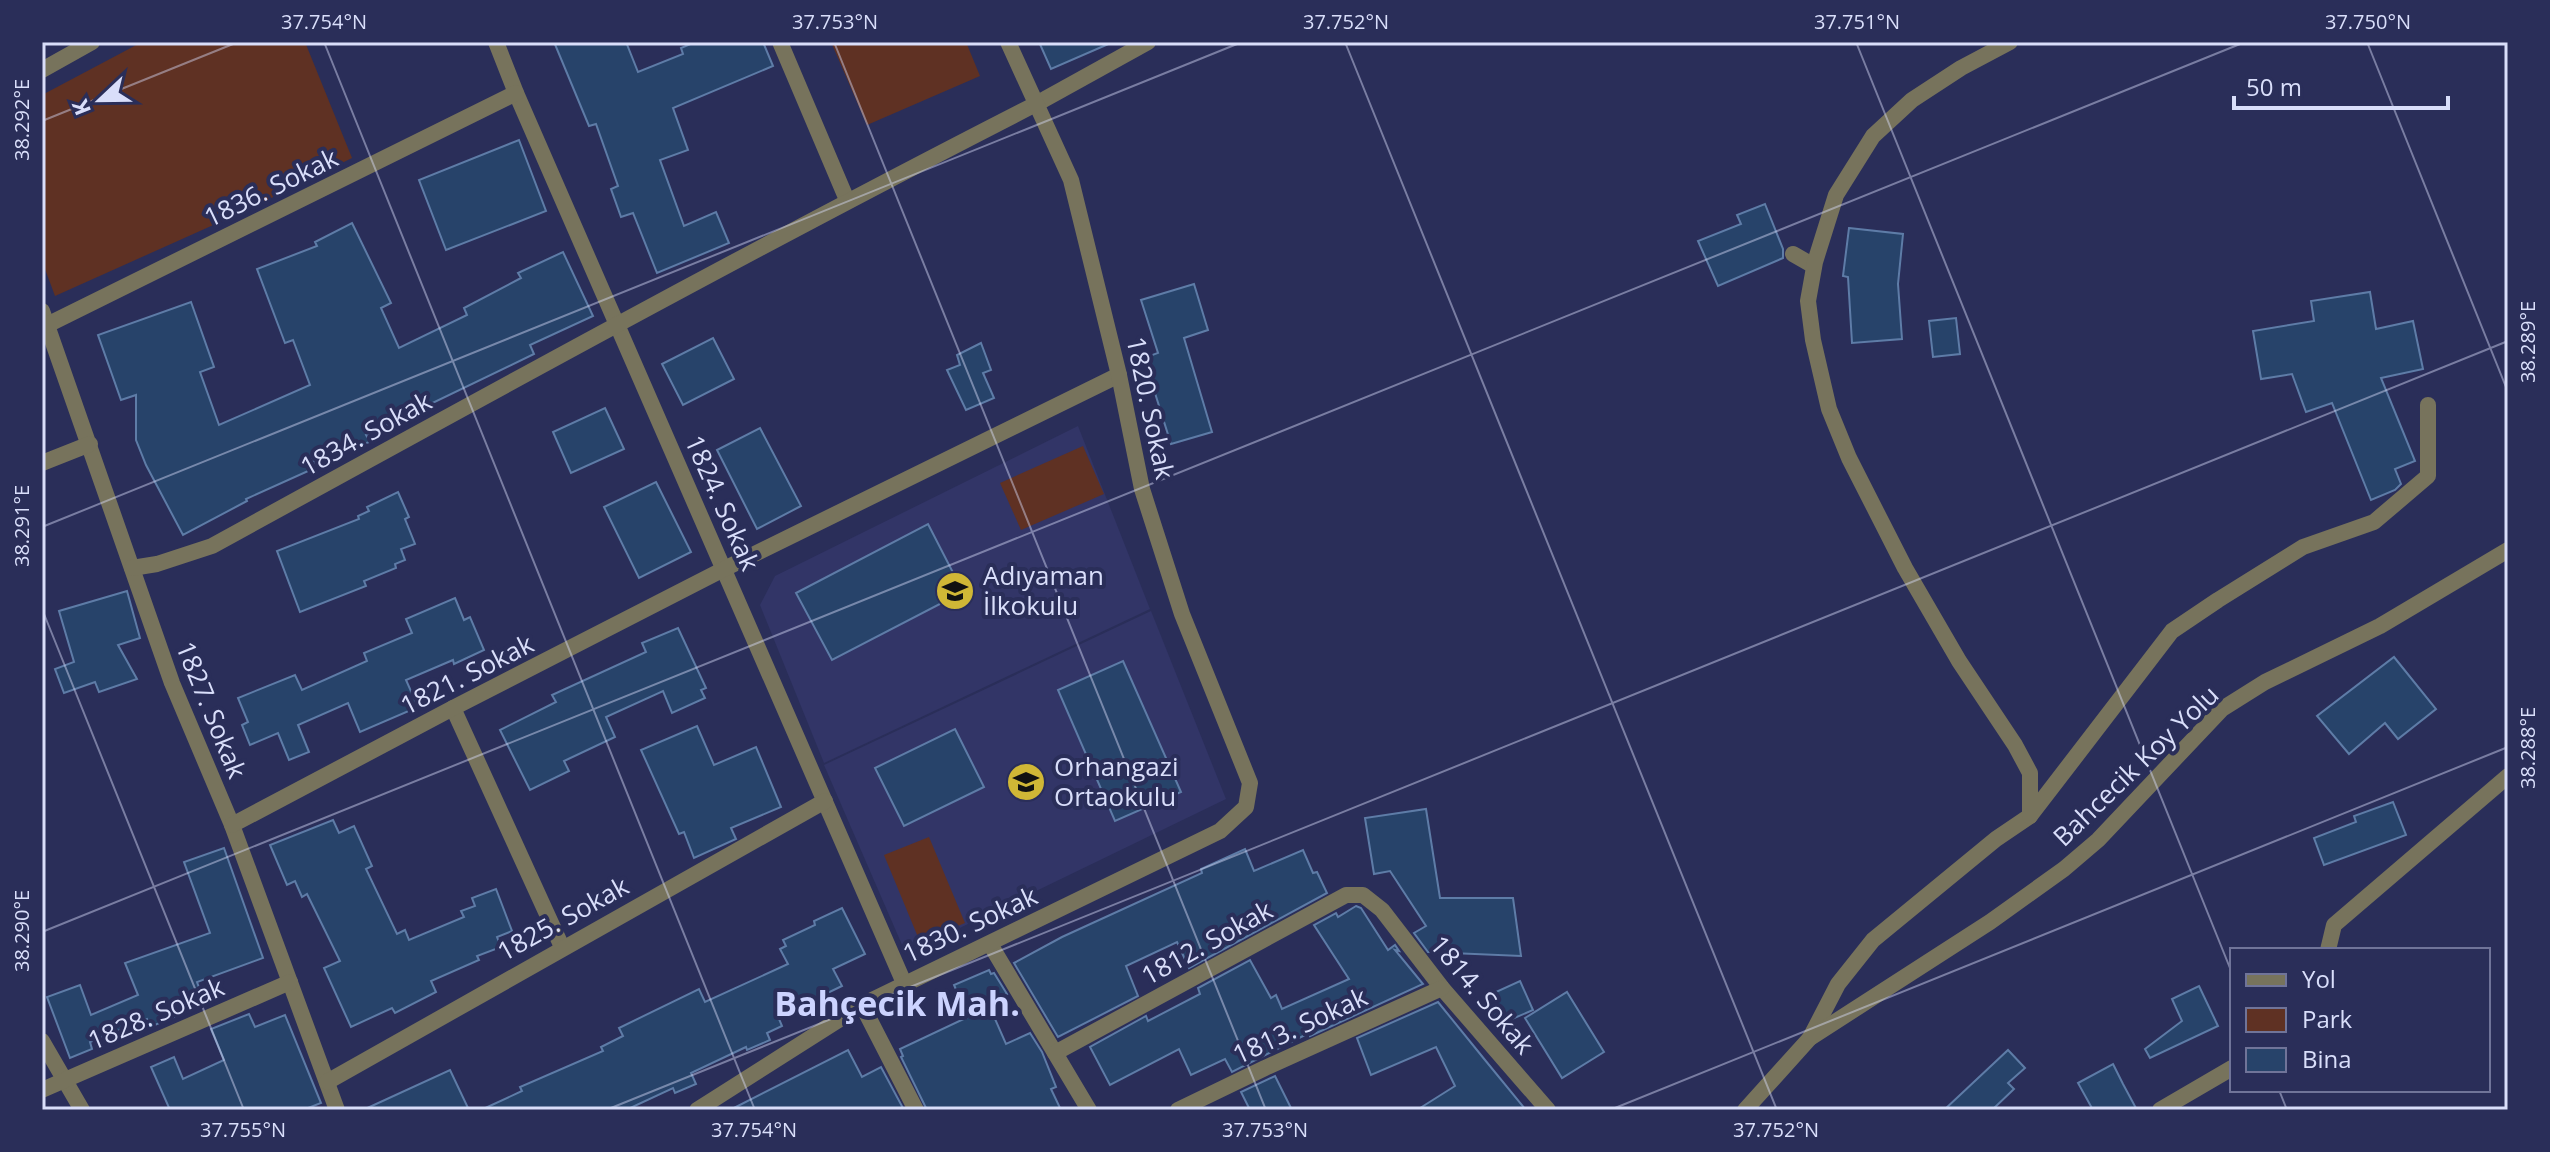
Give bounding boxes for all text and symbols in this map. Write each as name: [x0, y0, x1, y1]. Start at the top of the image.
text: 37.754°N: [281, 8, 367, 35]
text: 37.753°N: [792, 8, 878, 35]
text: 37.752°N: [1303, 8, 1389, 35]
text: 37.751°N: [1814, 8, 1900, 35]
text: 37.750°N: [2325, 8, 2411, 35]
north arrow: [60, 60, 140, 140]
scale bar: [2234, 60, 2448, 110]
text: 50 m: [2246, 70, 2302, 103]
text: 38.292°E: [8, 79, 35, 161]
text: K: [64, 95, 97, 120]
street label: 1836. Sokak: [198, 139, 344, 235]
text: 38.289°E: [2514, 301, 2541, 383]
street label: 1820. Sokak: [1118, 333, 1184, 483]
street label: 1834. Sokak: [294, 382, 438, 484]
street label: 1824. Sokak: [677, 429, 769, 576]
text: 38.291°E: [8, 485, 35, 567]
place label: Adıyaman İlkokulu: [983, 557, 1104, 623]
school or university icon: Adıyaman İlkokulu: [934, 570, 976, 612]
street label: 1821. Sokak: [394, 625, 539, 723]
street label: 1827. Sokak: [168, 636, 256, 784]
street label: Bahcecik Koy Yolu: [2045, 677, 2226, 854]
text: 38.288°E: [2514, 707, 2541, 789]
place label: Orhangazi Ortaokulu: [1054, 748, 1179, 814]
school or university icon: Orhangazi Ortaokulu: [1005, 761, 1047, 803]
street label: 1825. Sokak: [491, 867, 635, 969]
street label: 1830. Sokak: [896, 877, 1043, 971]
text: 38.290°E: [8, 890, 35, 972]
street label: 1812. Sokak: [1135, 891, 1279, 993]
street label: 1814. Sokak: [1422, 927, 1543, 1062]
legend: [2230, 948, 2490, 1092]
text: Yol: [2302, 962, 2336, 995]
street label: 1828. Sokak: [82, 968, 230, 1058]
street label: 1813. Sokak: [1226, 978, 1373, 1072]
district label: Bahçecik Mah.: [774, 980, 1020, 1026]
text: Park: [2302, 1002, 2353, 1035]
text: Bina: [2302, 1042, 2352, 1075]
text: 37.755°N: [200, 1116, 286, 1143]
text: 37.754°N: [711, 1116, 797, 1143]
text: 37.753°N: [1222, 1116, 1308, 1143]
text: 37.752°N: [1733, 1116, 1819, 1143]

